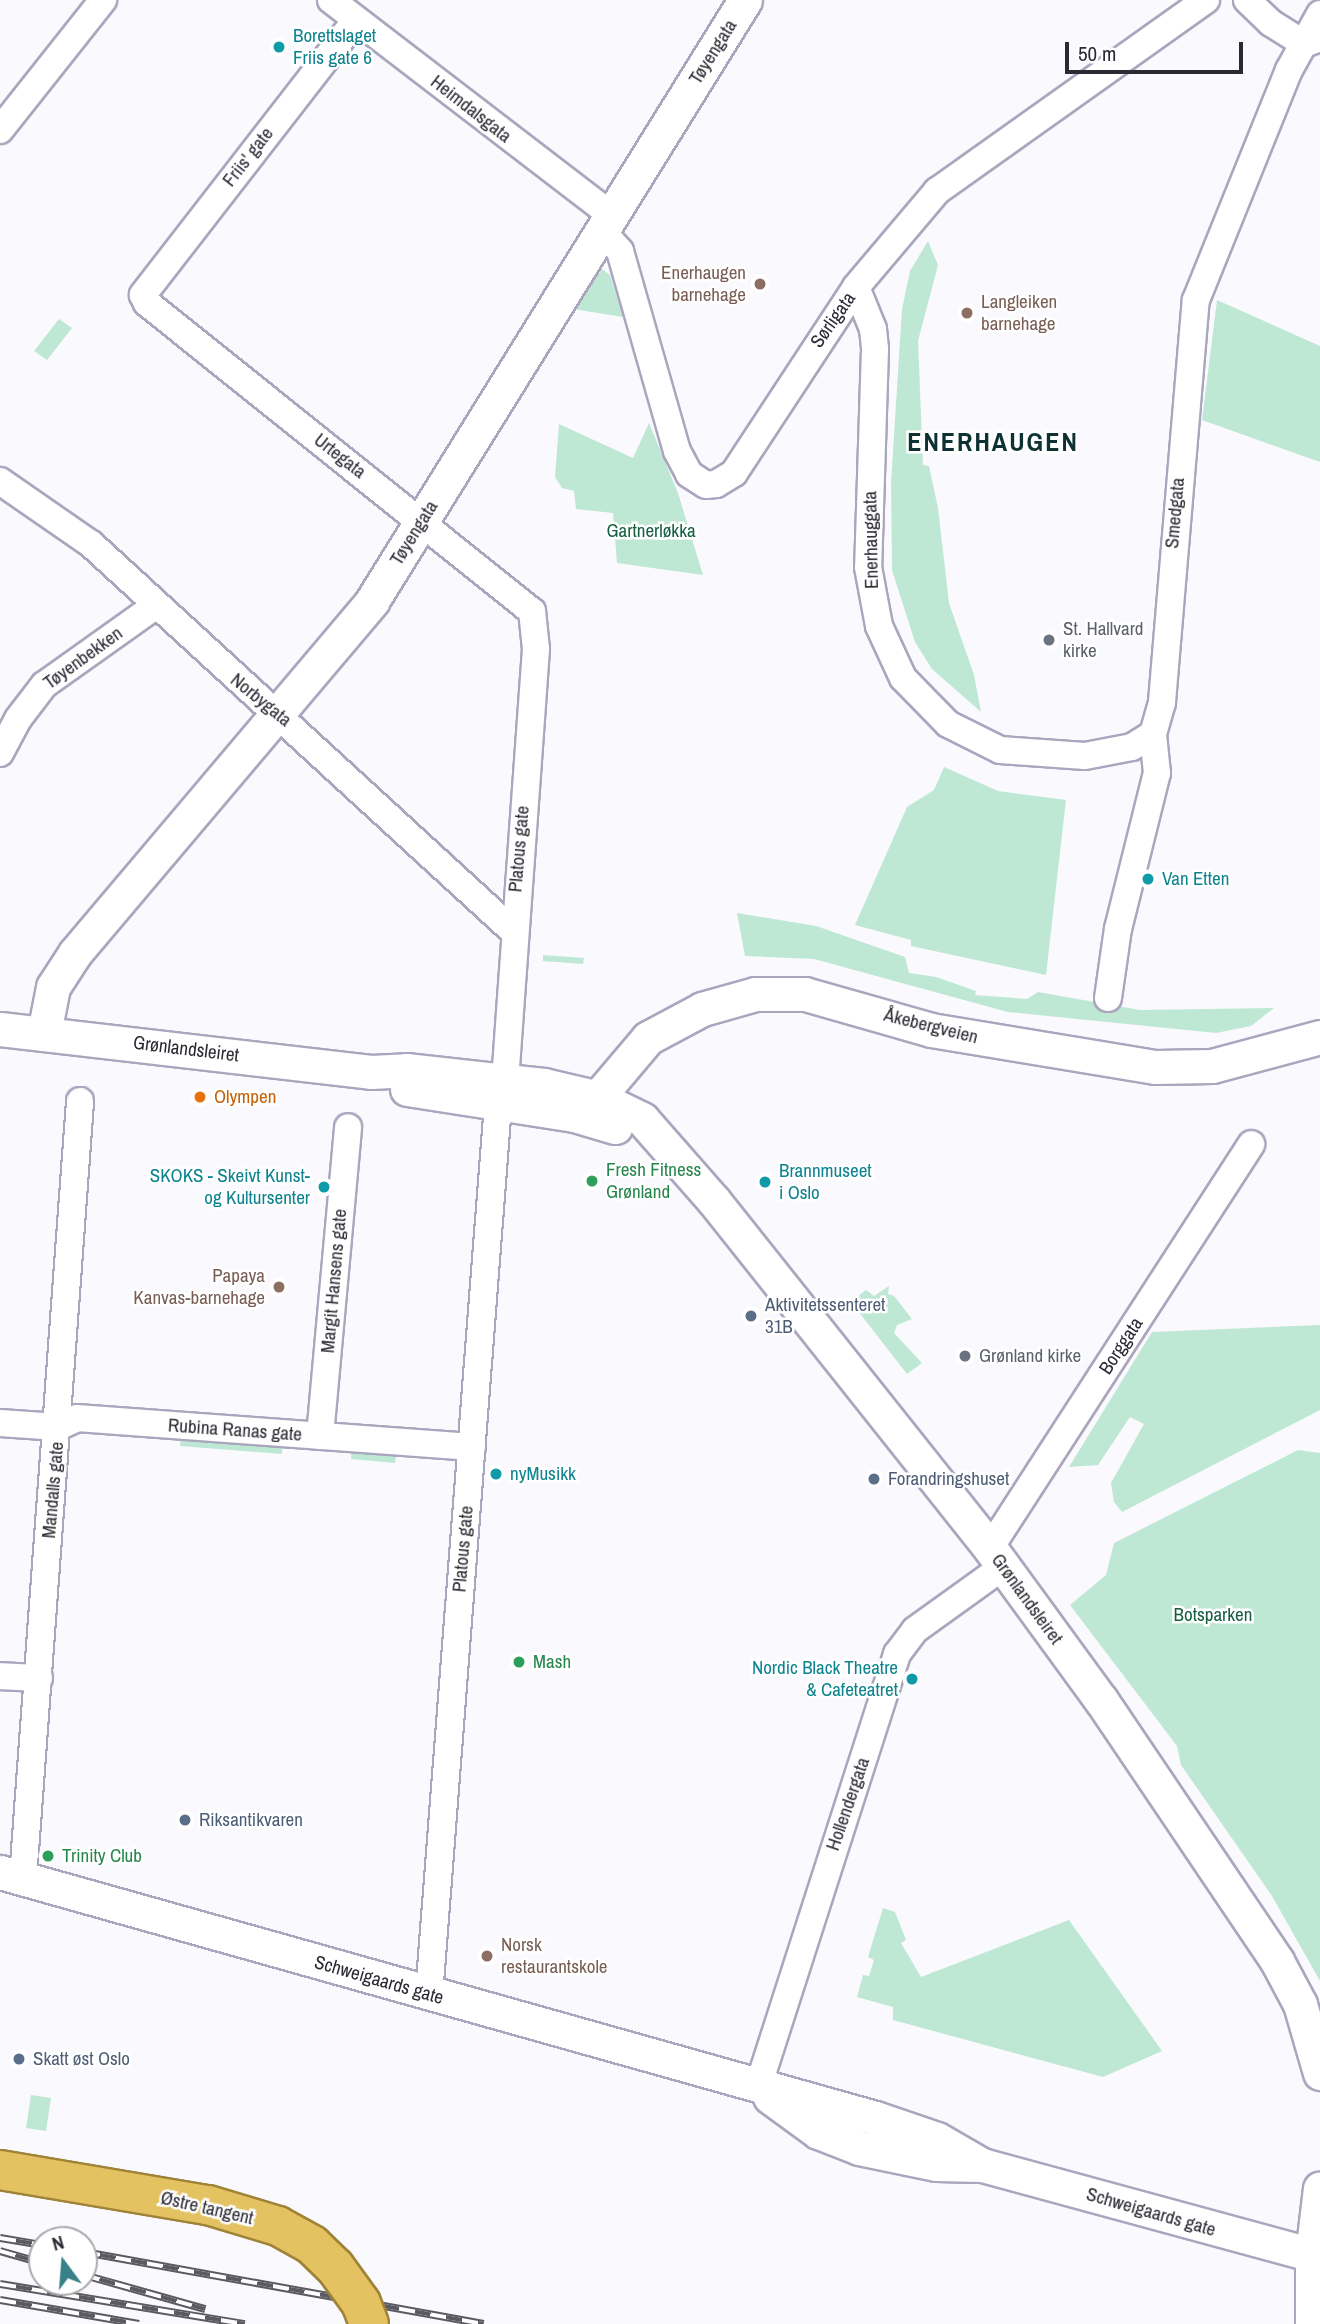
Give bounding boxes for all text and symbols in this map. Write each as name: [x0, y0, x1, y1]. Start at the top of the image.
street label: Tøyengata: [684, 15, 742, 89]
place label: Borettslaget Friis gate 6: [293, 25, 376, 69]
scale bar: [1068, 28, 1246, 72]
marker: Borettslaget Friis gate 6: [271, 39, 287, 55]
text: 50 m: [1078, 39, 1116, 68]
street label: Heimdalsgata: [426, 70, 516, 148]
street label: Friis' gate: [218, 123, 278, 191]
place label: Enerhaugen barnehage: [661, 262, 746, 306]
marker: Enerhaugen barnehage: [752, 276, 768, 292]
street label: Sørligata: [806, 288, 860, 352]
place label: Langleiken barnehage: [981, 291, 1057, 335]
marker: Langleiken barnehage: [959, 305, 975, 321]
district label: ENERHAUGEN: [908, 426, 1078, 458]
street label: Urtegata: [309, 429, 371, 483]
street label: Smedgata: [1161, 477, 1189, 549]
street label: Enerhauggata: [859, 491, 883, 589]
street label: Tøyengata: [385, 496, 443, 570]
park label: Gartnerløkka: [606, 520, 696, 542]
place label: St. Hallvard kirke: [1063, 618, 1144, 662]
street label: Tøyenbekken: [39, 622, 127, 694]
marker: St. Hallvard kirke: [1041, 632, 1057, 648]
street label: Norbygata: [226, 669, 296, 731]
street label: Platous gate: [504, 805, 534, 893]
place label: Van Etten: [1162, 868, 1229, 890]
marker: Van Etten: [1140, 871, 1156, 887]
street label: Åkebergveien: [882, 1003, 980, 1049]
street label: Grønlandsleiret: [132, 1031, 240, 1067]
place label: Olympen: [214, 1086, 276, 1108]
marker: Olympen: [192, 1089, 208, 1105]
place label: Fresh Fitness Grønland: [606, 1159, 701, 1203]
place label: Brannmuseet i Oslo: [779, 1160, 872, 1204]
place label: SKOKS - Skeivt Kunst- og Kultursenter: [150, 1165, 310, 1209]
marker: Fresh Fitness Grønland: [584, 1173, 600, 1189]
marker: Brannmuseet i Oslo: [757, 1174, 773, 1190]
marker: SKOKS - Skeivt Kunst- og Kultursenter: [316, 1179, 332, 1195]
street label: Margit Hansens gate: [316, 1208, 352, 1354]
place label: Papaya Kanvas-barnehage: [133, 1265, 265, 1309]
marker: Papaya Kanvas-barnehage: [271, 1279, 287, 1295]
place label: Aktivitetssenteret 31B: [765, 1294, 885, 1338]
marker: Aktivitetssenteret 31B: [743, 1308, 759, 1324]
street label: Borggata: [1094, 1313, 1148, 1379]
place label: Grønland kirke: [979, 1345, 1081, 1367]
marker: Grønland kirke: [957, 1348, 973, 1364]
street label: Rubina Ranas gate: [167, 1414, 303, 1446]
street label: Mandalls gate: [37, 1441, 69, 1539]
place label: nyMusikk: [510, 1463, 576, 1485]
marker: nyMusikk: [488, 1466, 504, 1482]
place label: Forandringshuset: [888, 1468, 1009, 1490]
marker: Forandringshuset: [866, 1471, 882, 1487]
street label: Platous gate: [448, 1505, 478, 1593]
street label: Grønlandsleiret: [986, 1549, 1068, 1649]
park label: Botsparken: [1174, 1604, 1252, 1626]
place label: Mash: [533, 1651, 571, 1673]
marker: Mash: [511, 1654, 527, 1670]
place label: Nordic Black Theatre & Cafeteatret: [752, 1657, 898, 1701]
marker: Nordic Black Theatre & Cafeteatret: [904, 1671, 920, 1687]
street label: Hollendergata: [821, 1754, 875, 1854]
place label: Riksantikvaren: [199, 1809, 303, 1831]
marker: Riksantikvaren: [177, 1812, 193, 1828]
place label: Trinity Club: [62, 1845, 142, 1867]
marker: Trinity Club: [40, 1848, 56, 1864]
place label: Norsk restaurantskole: [501, 1934, 608, 1978]
marker: Norsk restaurantskole: [479, 1948, 495, 1964]
street label: Schweigaards gate: [312, 1951, 446, 2009]
place label: Skatt øst Oslo: [33, 2048, 130, 2070]
marker: Skatt øst Oslo: [11, 2051, 27, 2067]
street label: Schweigaards gate: [1084, 2183, 1218, 2241]
street label: Østre tangent: [158, 2186, 256, 2230]
north arrow: [28, 2226, 98, 2296]
text: N: [49, 2229, 67, 2257]

